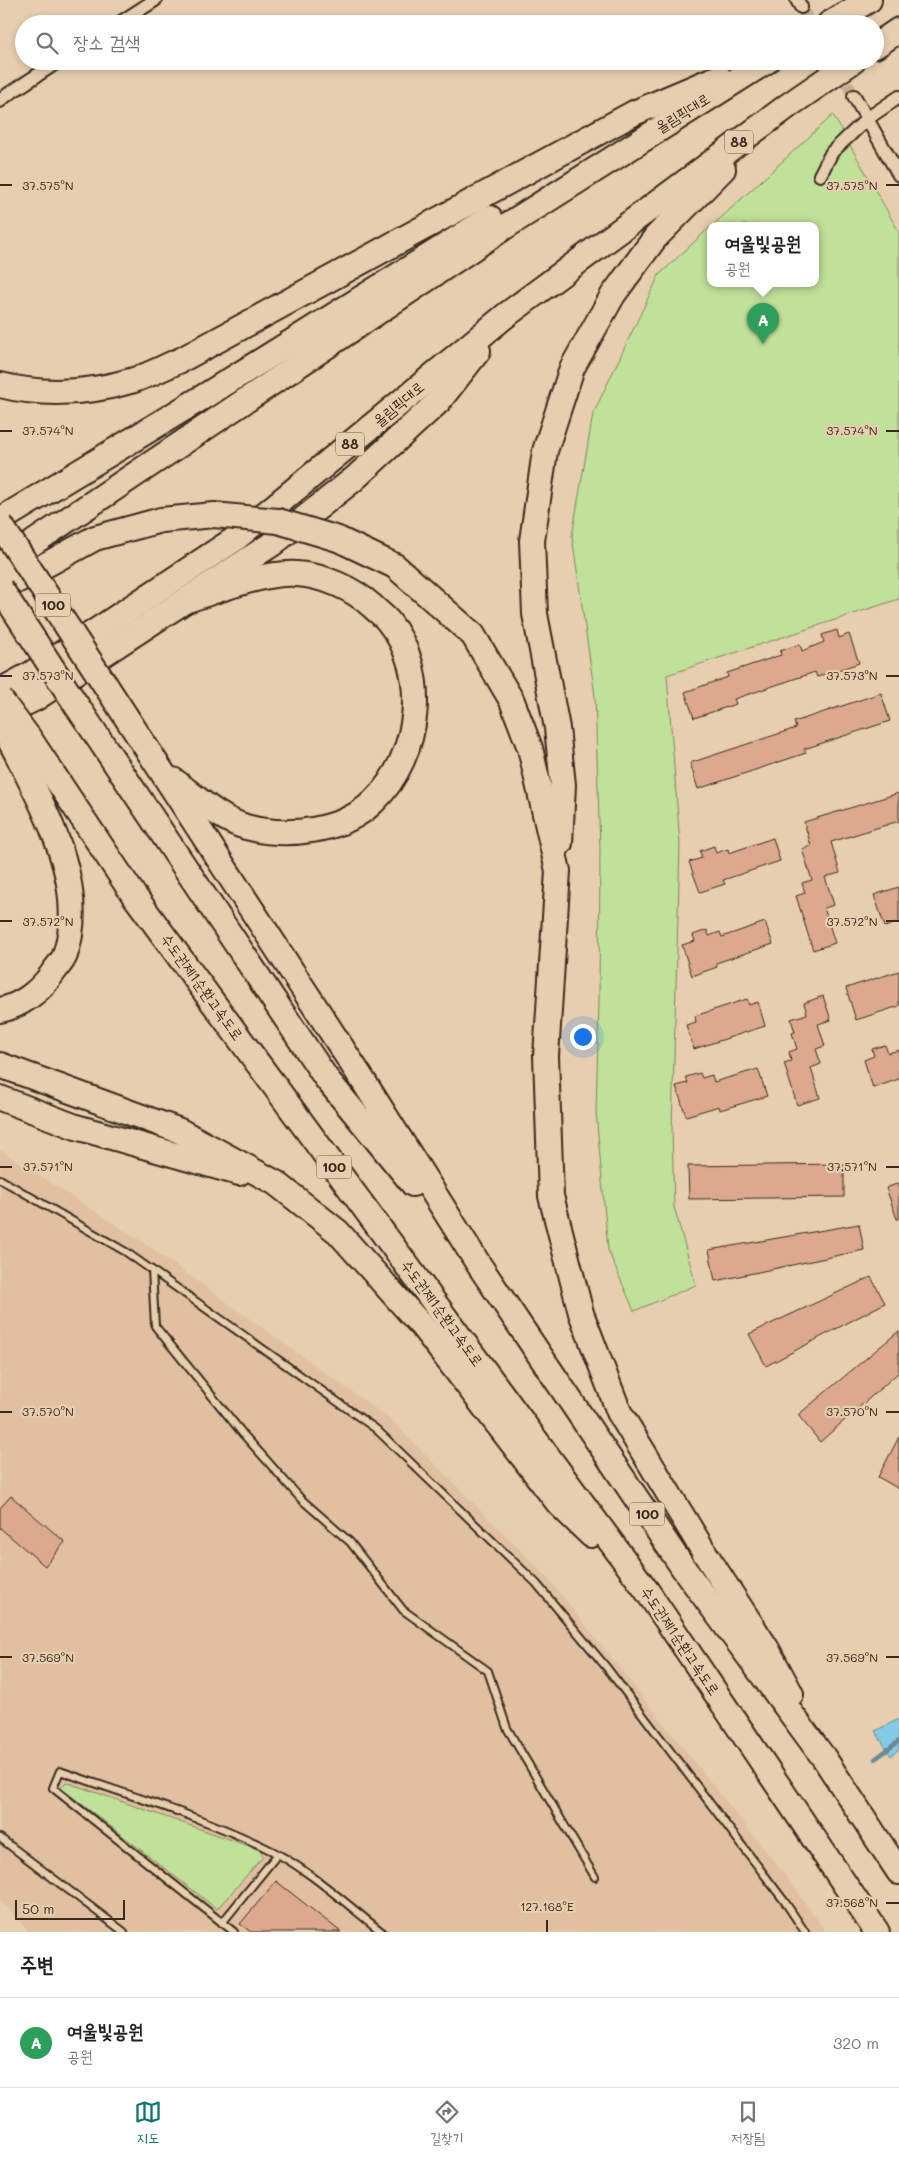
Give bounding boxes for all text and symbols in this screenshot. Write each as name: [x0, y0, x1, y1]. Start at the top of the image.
search box: [15, 15, 884, 70]
icon: search: [33, 29, 61, 57]
text: 장소 검색: [73, 29, 140, 54]
street label: 올림픽대로: [652, 88, 713, 137]
road number: 88: [725, 130, 753, 154]
text: 37.575°N: [22, 177, 74, 193]
text: 37.575°N: [826, 177, 878, 193]
popup: [707, 222, 819, 287]
text: 여울빛공원: [725, 230, 801, 255]
text: 공원: [725, 257, 751, 278]
pin: A: [747, 303, 779, 344]
street label: 올림픽대로: [369, 376, 428, 430]
text: 37.574°N: [22, 422, 74, 438]
text: 37.574°N: [826, 422, 878, 438]
road number: 88: [336, 432, 364, 456]
road number: 100: [36, 594, 70, 616]
text: 37.573°N: [22, 667, 74, 683]
text: 37.573°N: [826, 667, 878, 683]
text: 37.572°N: [22, 913, 74, 929]
text: 37.572°N: [826, 913, 878, 929]
street label: 수도권제1순환고속도로: [157, 929, 248, 1044]
your location: [570, 1024, 596, 1050]
road number: 100: [316, 1156, 352, 1178]
text: 37.571°N: [23, 1158, 73, 1174]
text: 37.571°N: [827, 1158, 877, 1174]
street label: 수도권제1순환고속도로: [397, 1255, 488, 1370]
text: 37.570°N: [22, 1403, 74, 1419]
text: 37.570°N: [826, 1403, 878, 1419]
road number: 100: [630, 1502, 664, 1526]
street label: 수도권제1순환고속도로: [637, 1582, 725, 1699]
text: 37.569°N: [22, 1649, 74, 1665]
text: 37.569°N: [826, 1649, 878, 1665]
text: 37.568°N: [826, 1894, 878, 1910]
scale bar: [15, 1897, 125, 1920]
text: 127.168°E: [520, 1898, 574, 1914]
text: 50 m: [22, 1899, 54, 1918]
text: 주변: [20, 1950, 54, 1977]
text: 여울빛공원: [67, 2018, 143, 2043]
text: A: [30, 2032, 42, 2053]
text: 320 m: [833, 2032, 879, 2053]
text: 공원: [67, 2045, 93, 2066]
tab: 지도: [134, 2098, 162, 2148]
tab: 길찾기: [430, 2098, 463, 2148]
tab: 저장됨: [731, 2098, 765, 2148]

